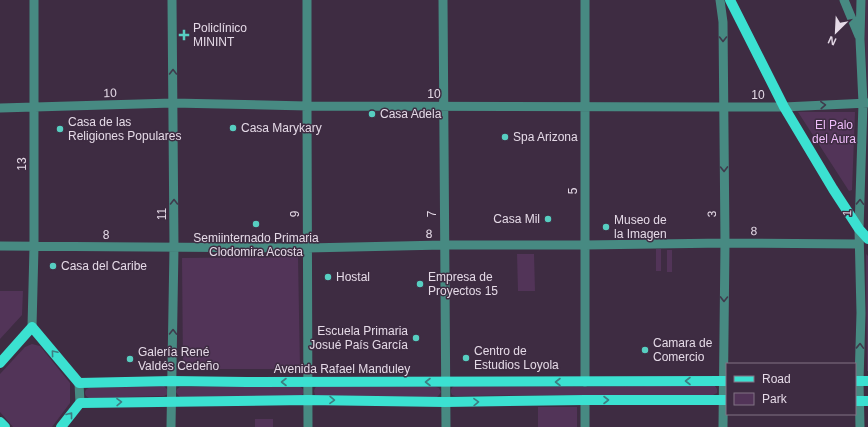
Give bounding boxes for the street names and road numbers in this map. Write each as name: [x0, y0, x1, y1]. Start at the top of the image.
street label: 10: [103, 86, 117, 100]
street label: 10: [427, 87, 441, 101]
street label: 10: [751, 88, 765, 102]
street label: 13: [15, 157, 29, 171]
street label: 5: [566, 187, 580, 194]
street label: 11: [155, 207, 169, 220]
street label: 1: [840, 209, 854, 217]
street label: 9: [288, 210, 302, 217]
street label: 7: [425, 210, 439, 217]
street label: 3: [705, 210, 719, 217]
street label: 8: [751, 224, 758, 238]
street label: 8: [426, 227, 433, 241]
street label: 8: [103, 228, 110, 242]
street label: Avenida Rafael Manduley: [274, 362, 410, 376]

